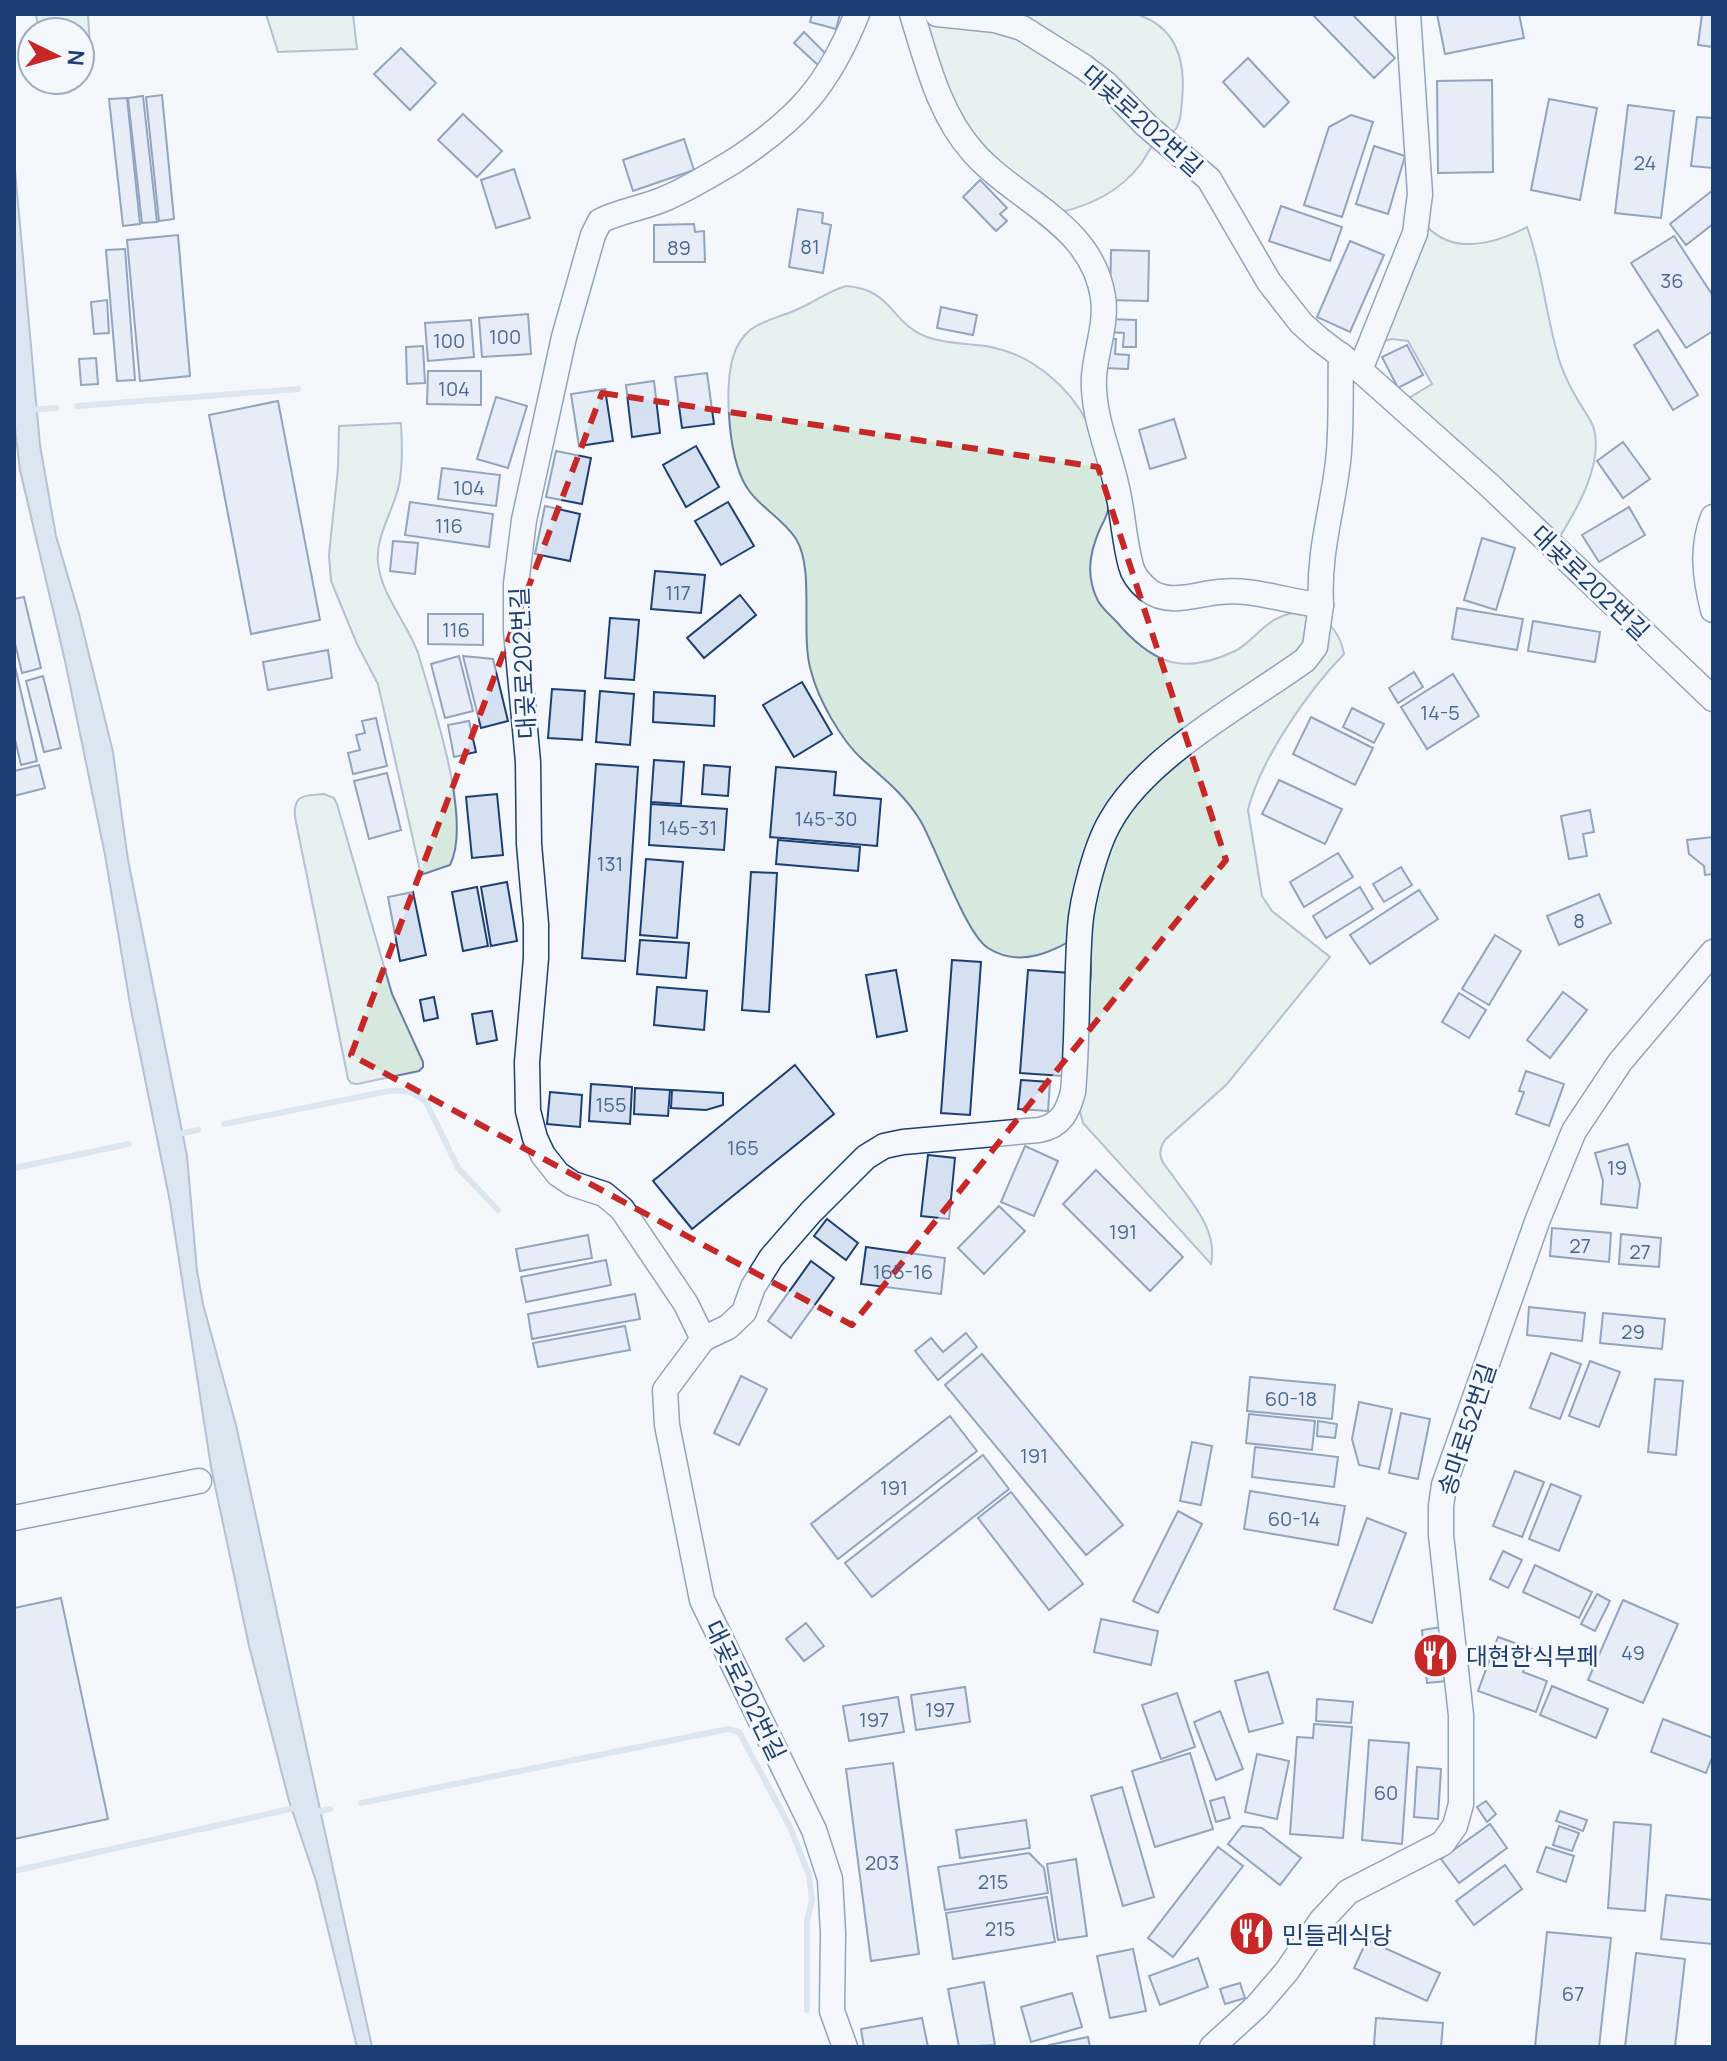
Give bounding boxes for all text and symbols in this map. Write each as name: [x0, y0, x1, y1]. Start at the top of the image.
north arrow: [16, 16, 96, 96]
text: N: [60, 49, 92, 67]
street label: 대곶로202번길: [1075, 57, 1211, 183]
house number: 24: [1634, 149, 1656, 176]
house number: 81: [800, 233, 820, 260]
house number: 89: [667, 234, 691, 261]
house number: 36: [1660, 267, 1684, 294]
house number: 100: [489, 323, 521, 350]
house number: 100: [433, 327, 465, 354]
house number: 104: [438, 375, 470, 402]
house number: 104: [453, 474, 485, 501]
house number: 116: [435, 512, 463, 539]
street label: 대곶로202번길: [1525, 517, 1657, 647]
house number: 117: [665, 579, 691, 606]
street label: 대곶로202번길: [502, 586, 542, 740]
house number: 116: [442, 616, 470, 643]
house number: 14-5: [1420, 699, 1460, 726]
house number: 145-30: [795, 805, 857, 832]
house number: 145-31: [659, 814, 717, 841]
house number: 131: [597, 850, 623, 877]
house number: 8: [1573, 907, 1585, 934]
house number: 155: [596, 1091, 626, 1118]
house number: 165: [727, 1134, 759, 1161]
house number: 19: [1607, 1154, 1627, 1181]
house number: 191: [1109, 1218, 1137, 1245]
house number: 27: [1569, 1232, 1591, 1259]
house number: 27: [1629, 1238, 1651, 1265]
house number: 165-16: [873, 1258, 933, 1285]
house number: 29: [1621, 1318, 1645, 1345]
street label: 송마로52번길: [1429, 1359, 1503, 1499]
house number: 60-18: [1265, 1385, 1317, 1412]
house number: 191: [1020, 1442, 1048, 1469]
house number: 191: [880, 1474, 908, 1501]
house number: 60-14: [1268, 1505, 1320, 1532]
street label: 대곶로202번길: [698, 1614, 794, 1766]
restaurant icon: 대현한식부페: [1411, 1631, 1459, 1679]
place label: 대현한식부페: [1466, 1639, 1598, 1672]
house number: 49: [1621, 1639, 1645, 1666]
house number: 197: [925, 1696, 955, 1723]
house number: 197: [859, 1706, 889, 1733]
house number: 60: [1374, 1779, 1398, 1806]
house number: 203: [865, 1849, 899, 1876]
house number: 215: [978, 1868, 1008, 1895]
restaurant icon: 민들레식당: [1227, 1910, 1275, 1958]
house number: 215: [985, 1915, 1015, 1942]
place label: 민들레식당: [1282, 1918, 1392, 1951]
house number: 67: [1562, 1980, 1584, 2007]

